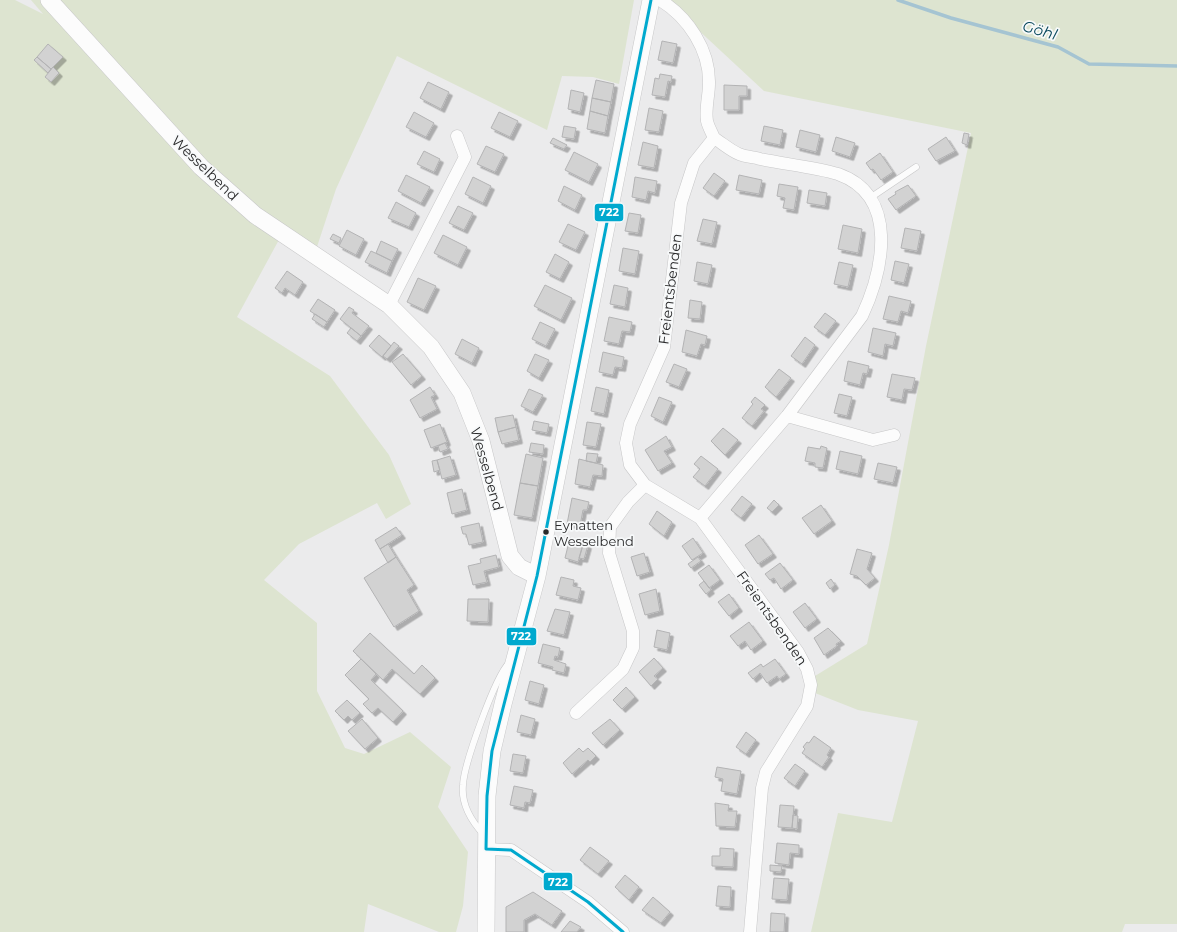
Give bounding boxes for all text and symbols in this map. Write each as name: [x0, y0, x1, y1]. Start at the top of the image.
water label: Göhl: [1020, 16, 1060, 44]
street label: Wesselbend: [168, 132, 242, 204]
line badge: 722: [594, 203, 624, 222]
text: 722: [599, 205, 619, 219]
street label: Freientsbenden: [654, 232, 686, 346]
street label: Wesselbend: [466, 425, 508, 513]
place label: Eynatten Wesselbend: [554, 517, 634, 549]
marker: Eynatten Wesselbend: [541, 527, 551, 537]
street label: Freientsbenden: [733, 567, 811, 669]
line badge: 722: [506, 627, 537, 646]
text: 722: [511, 629, 531, 643]
line badge: 722: [543, 872, 573, 891]
text: 722: [548, 875, 568, 889]

